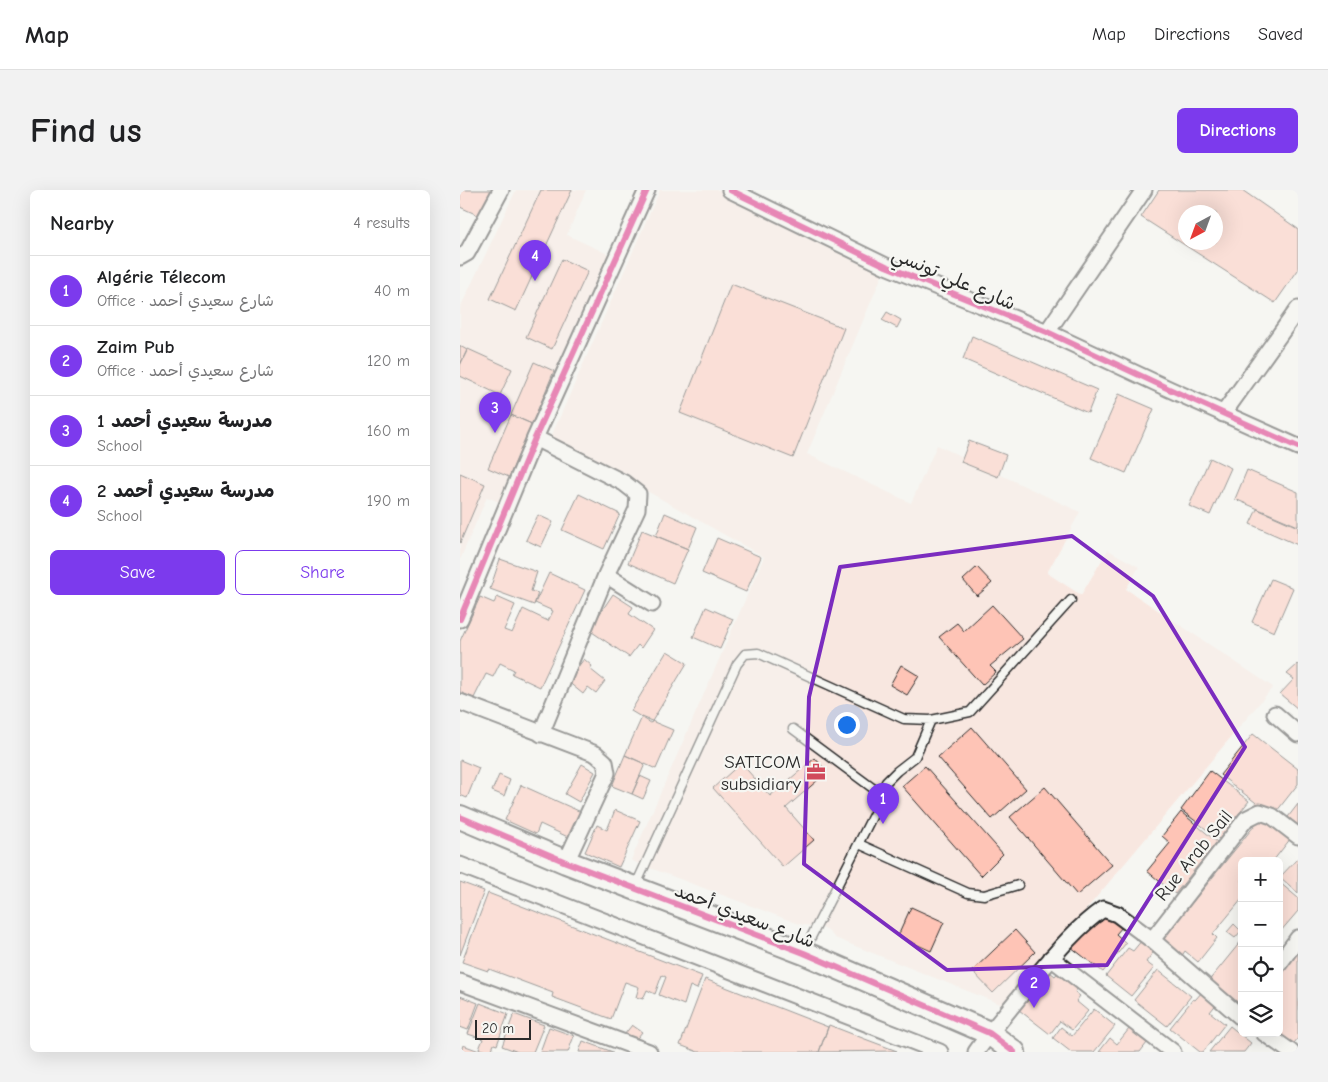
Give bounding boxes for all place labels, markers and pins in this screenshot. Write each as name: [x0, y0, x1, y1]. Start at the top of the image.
pin: 4: [519, 240, 551, 281]
pin: 3: [479, 392, 511, 433]
place label: SATICOM subsidiary: [721, 751, 801, 795]
office icon: SATICOM subsidiary: [805, 761, 827, 783]
pin: 1: [867, 783, 899, 824]
pin: 2: [1018, 967, 1050, 1008]

